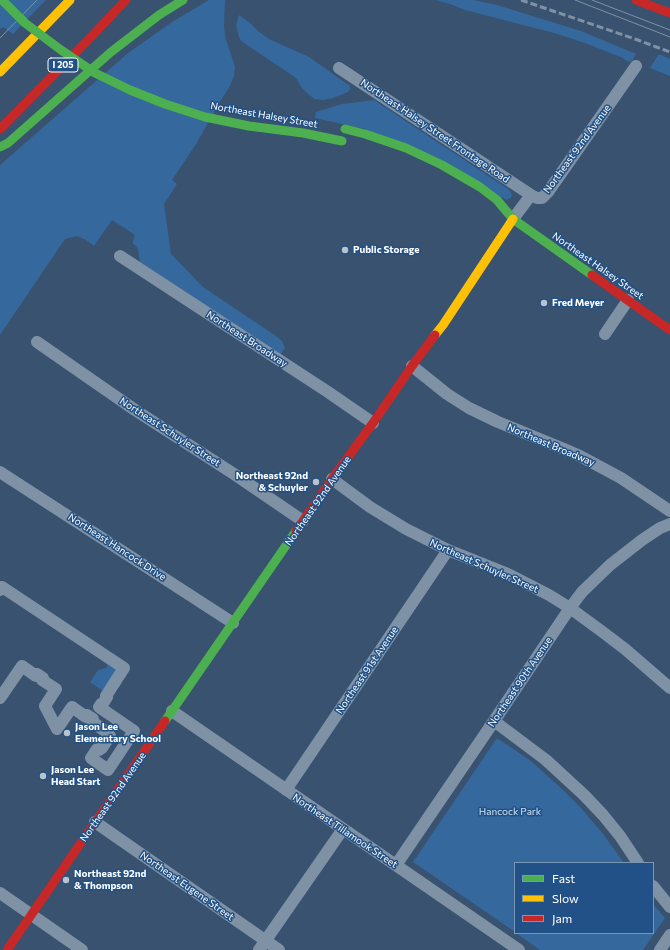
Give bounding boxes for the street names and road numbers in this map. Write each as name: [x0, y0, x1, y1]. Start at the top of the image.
road number: I 205: [48, 58, 78, 72]
street label: Northeast Halsey Street Frontage Road: [358, 77, 512, 185]
street label: Northeast Halsey Street: [209, 100, 319, 130]
street label: Northeast 92nd Avenue: [541, 102, 613, 196]
street label: Northeast Halsey Street: [550, 230, 646, 302]
street label: Northeast Broadway: [204, 308, 290, 370]
street label: Northeast Schuyler Street: [117, 395, 223, 469]
street label: Northeast Broadway: [505, 421, 597, 469]
street label: Northeast 92nd Avenue: [282, 454, 354, 548]
street label: Northeast Hancock Drive: [66, 511, 168, 583]
street label: Northeast Schuyler Street: [428, 537, 540, 595]
street label: Northeast 91st Avenue: [333, 624, 401, 716]
street label: Northeast 90th Avenue: [485, 635, 555, 729]
street label: Northeast 92nd Avenue: [77, 750, 149, 844]
street label: Northeast Tillamook Street: [290, 791, 400, 871]
street label: Northeast Eugene Street: [138, 849, 236, 923]

